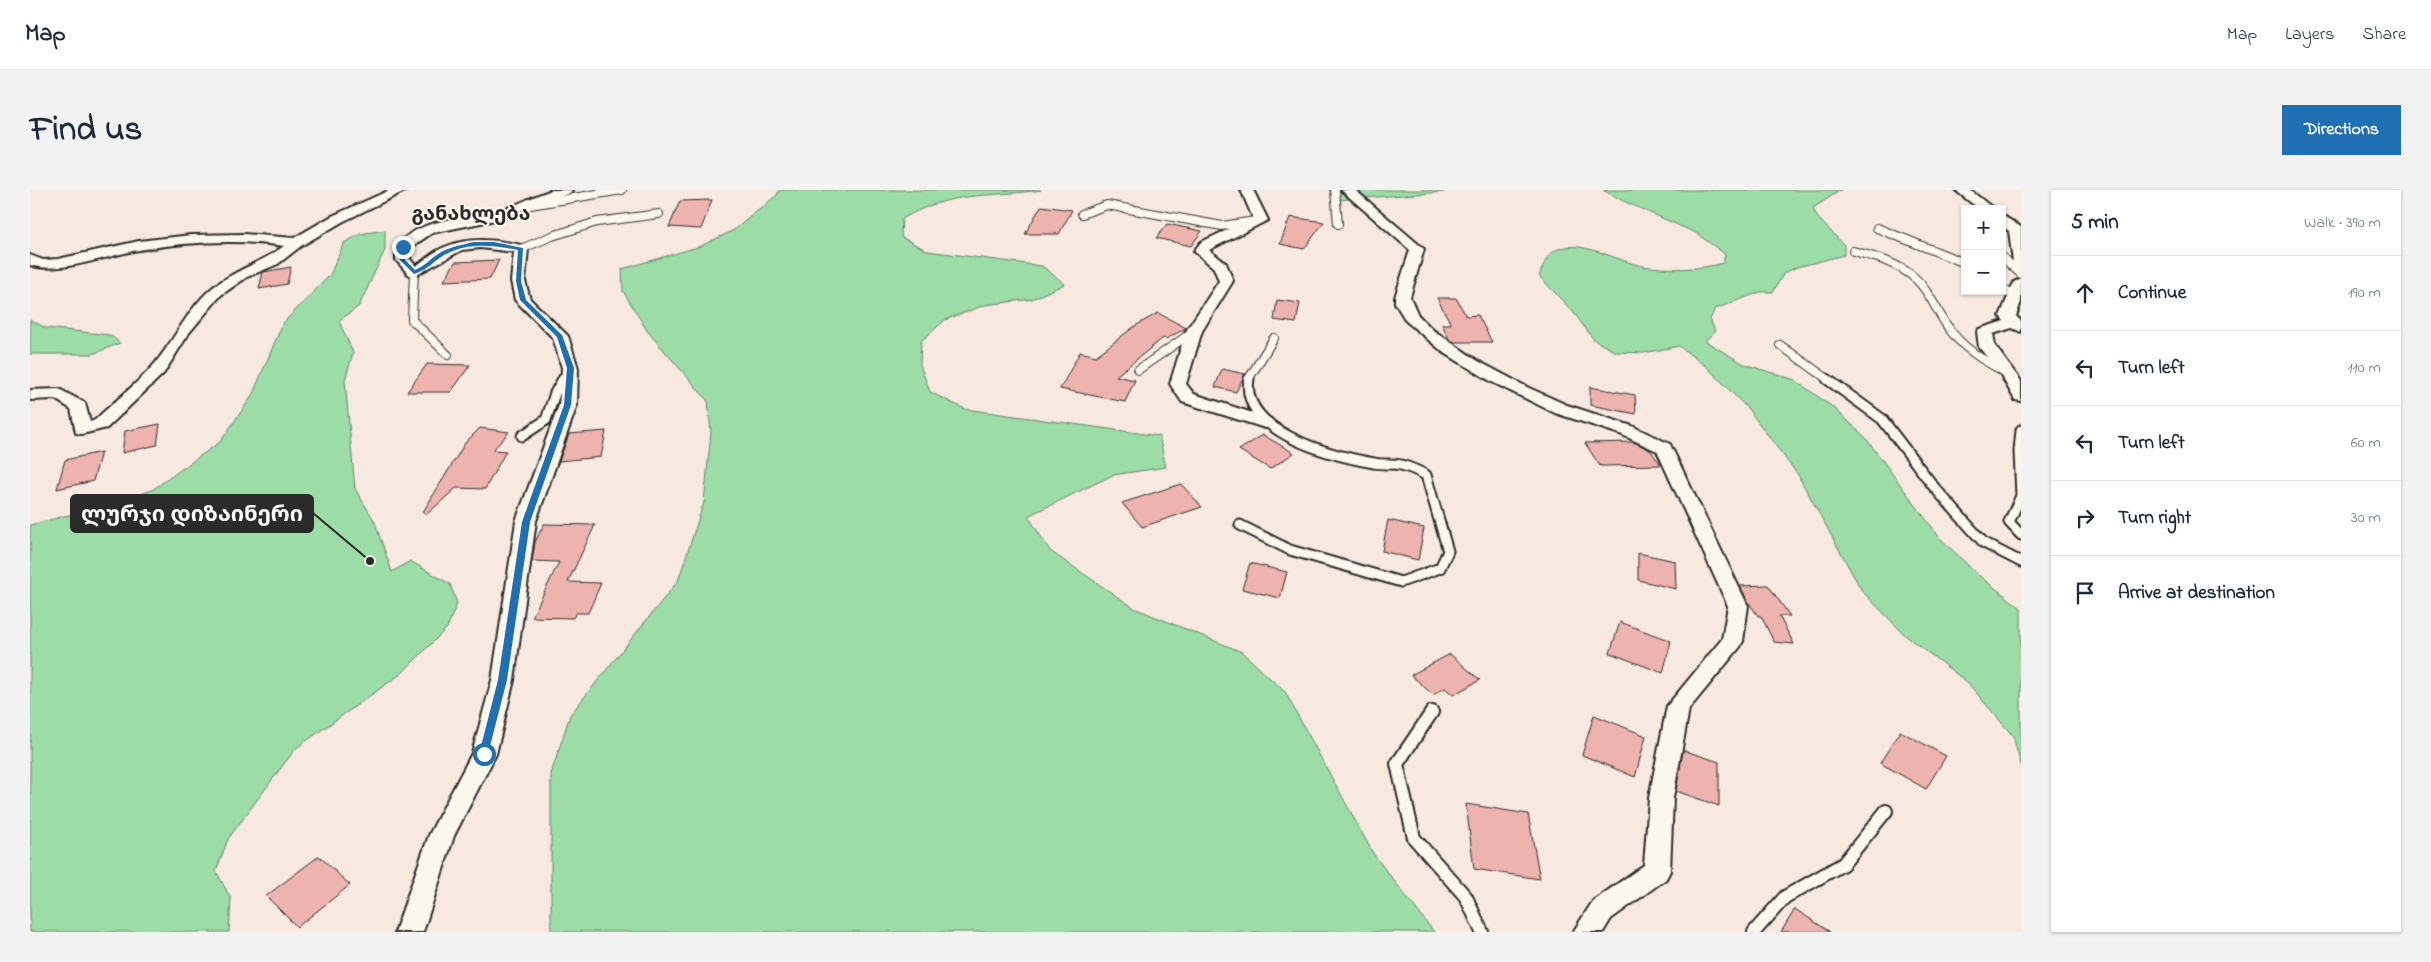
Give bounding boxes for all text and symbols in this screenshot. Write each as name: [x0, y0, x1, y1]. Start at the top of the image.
text: Map: [25, 17, 66, 52]
text: Map: [2227, 22, 2257, 48]
text: Layers: [2285, 22, 2335, 48]
text: Share: [2363, 22, 2406, 48]
text: Find us: [30, 105, 142, 156]
button: Directions: [2282, 105, 2401, 155]
district label: განახლება: [411, 201, 531, 230]
map controls: [1961, 205, 2006, 295]
button: +: [1961, 205, 2006, 250]
text: 5 min: [2071, 208, 2119, 238]
text: Walk · 390 m: [2304, 211, 2381, 235]
route end: [392, 236, 415, 259]
button: −: [1961, 250, 2006, 295]
icon: ahead: [2071, 279, 2099, 307]
text: Continue: [2118, 280, 2186, 307]
text: 190 m: [2348, 281, 2381, 305]
icon: left: [2071, 354, 2099, 382]
text: Turn left: [2118, 355, 2185, 382]
text: 110 m: [2347, 356, 2381, 380]
icon: left: [2071, 429, 2099, 457]
text: Turn left: [2118, 430, 2185, 457]
text: 60 m: [2351, 431, 2381, 455]
callout: ლურჯი დიზაინერი: [71, 495, 313, 532]
text: ლურჯი დიზაინერი: [81, 500, 303, 532]
icon: right: [2071, 504, 2099, 532]
text: Turn right: [2118, 505, 2191, 532]
text: 30 m: [2351, 506, 2381, 530]
icon: arrive: [2071, 579, 2099, 607]
text: Arrive at destination: [2118, 580, 2275, 607]
route start: [473, 743, 496, 766]

